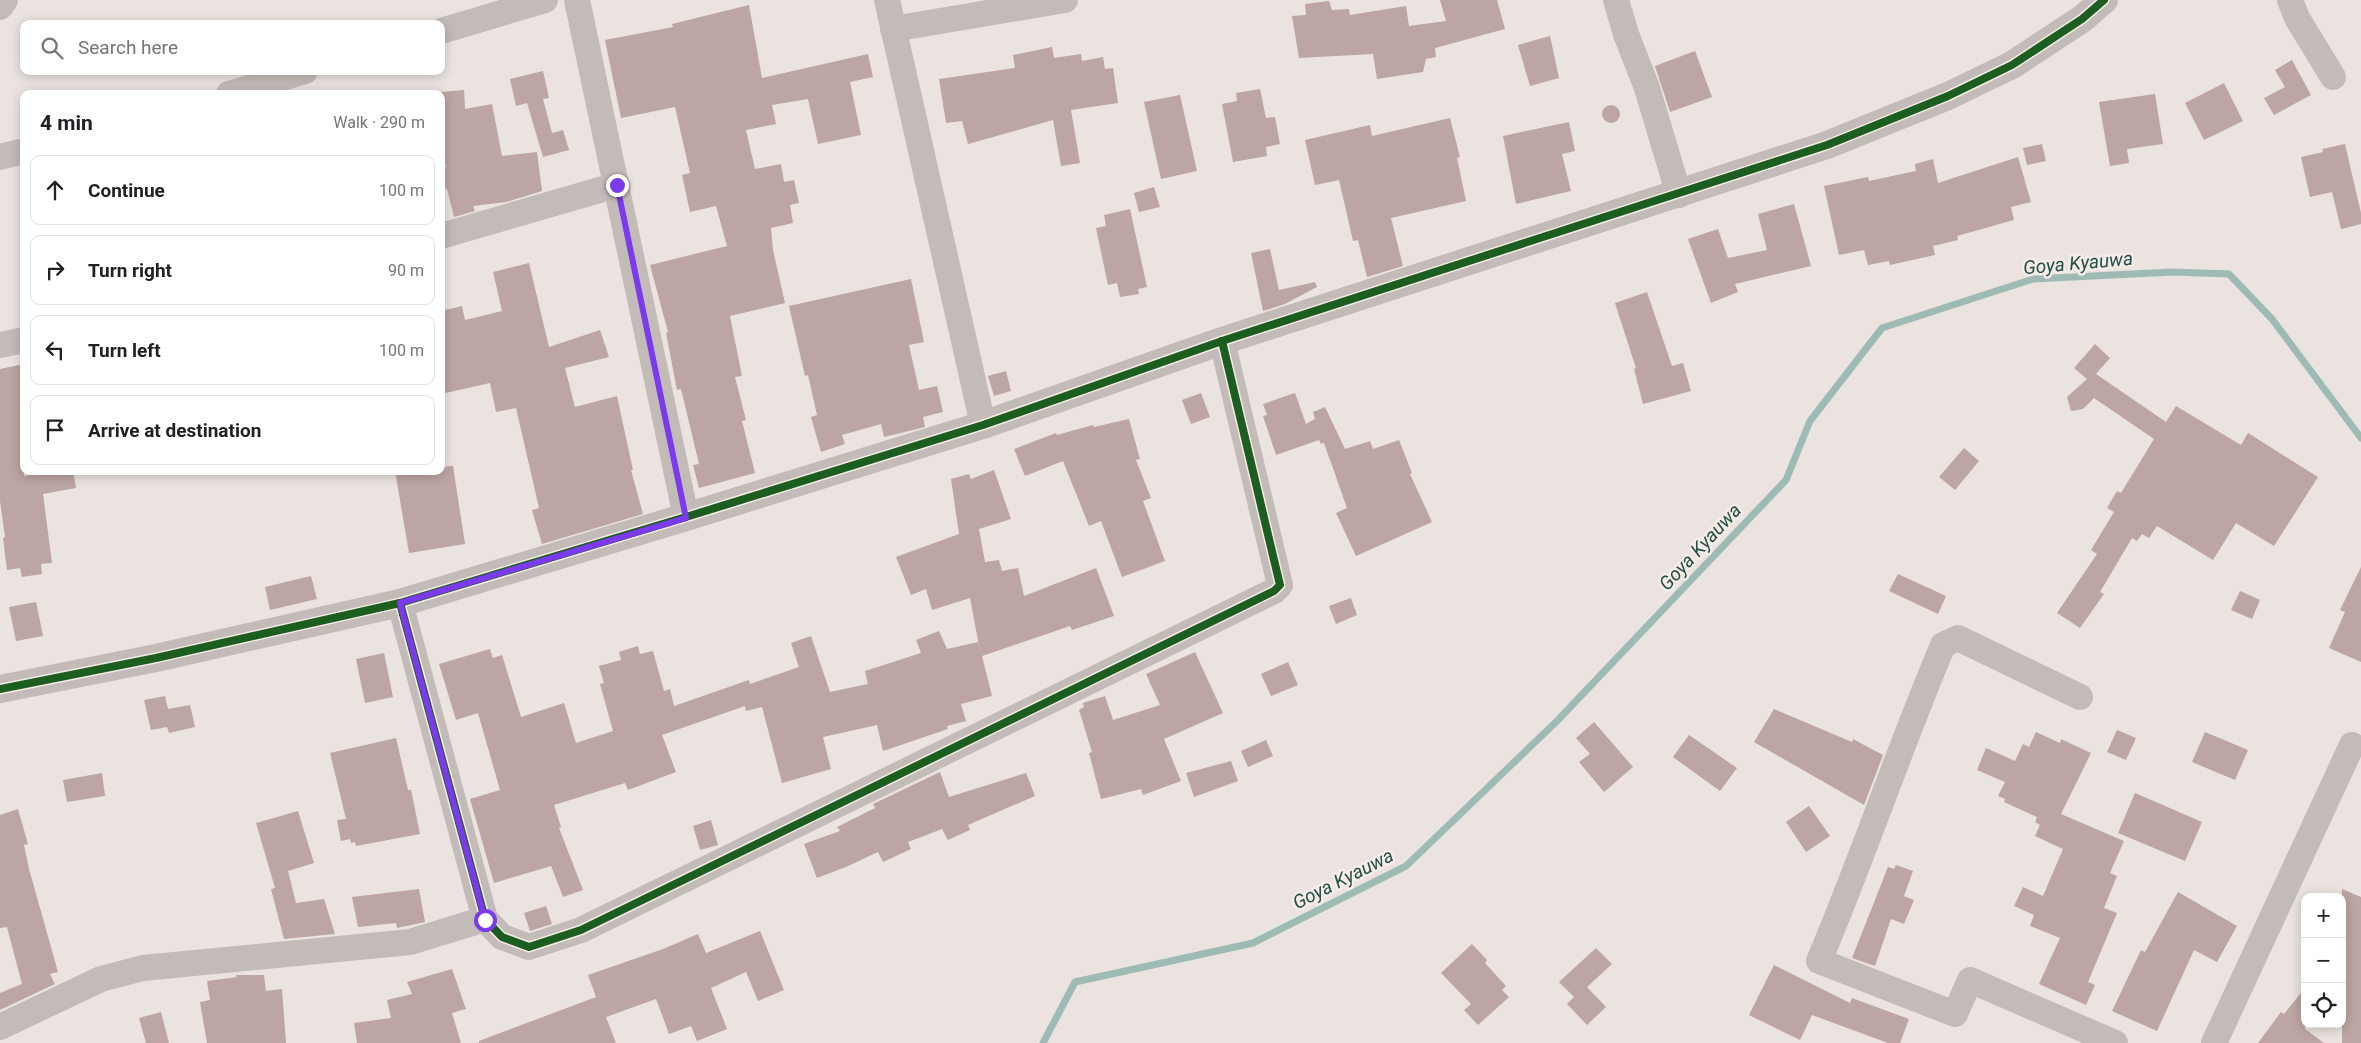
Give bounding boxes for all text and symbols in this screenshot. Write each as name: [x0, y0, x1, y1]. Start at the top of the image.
search box: [20, 20, 445, 75]
icon: search: [38, 34, 66, 62]
text: Search here: [78, 36, 178, 59]
text: 4 min: [40, 111, 93, 135]
text: Walk · 290 m: [333, 113, 425, 132]
route end: [606, 174, 629, 197]
icon: ahead: [41, 176, 69, 204]
text: Continue: [88, 179, 165, 202]
text: 100 m: [379, 181, 424, 200]
water label: Goya Kyauwa: [2022, 247, 2134, 279]
icon: right: [41, 256, 69, 284]
text: Turn right: [88, 259, 172, 282]
text: 90 m: [388, 261, 424, 280]
icon: left: [41, 336, 69, 364]
text: Turn left: [88, 339, 161, 362]
text: 100 m: [379, 341, 424, 360]
icon: arrive: [41, 416, 69, 444]
text: Arrive at destination: [88, 419, 261, 442]
water label: Goya Kyauwa: [1654, 499, 1746, 595]
water label: Goya Kyauwa: [1289, 844, 1397, 914]
map controls: [2301, 893, 2346, 1028]
button: +: [2301, 893, 2346, 938]
route start: [474, 909, 497, 932]
button: −: [2301, 938, 2346, 983]
button: locate: [2301, 983, 2346, 1028]

